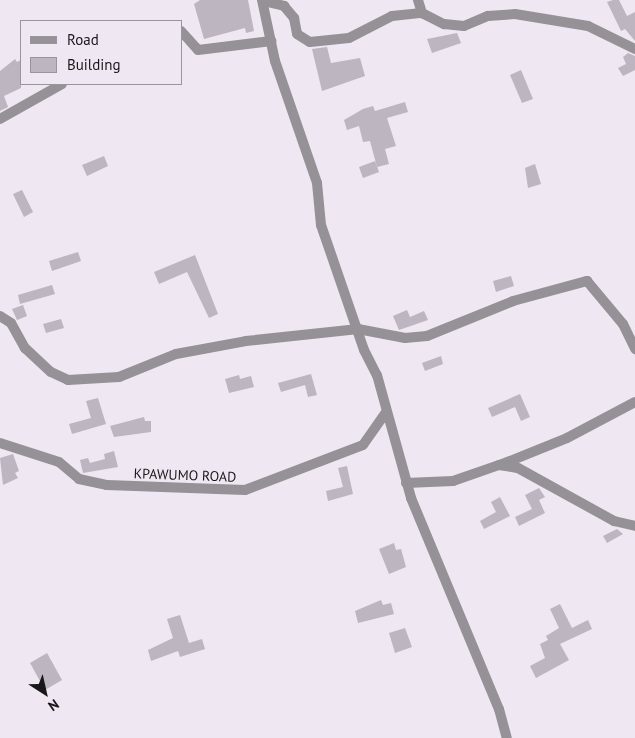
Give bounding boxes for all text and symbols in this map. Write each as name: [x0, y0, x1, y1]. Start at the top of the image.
legend: [20, 20, 182, 85]
text: Road: [67, 30, 99, 49]
text: Building: [67, 55, 121, 74]
street label: KPAWUMO ROAD: [133, 465, 237, 485]
north arrow: [20, 668, 70, 718]
text: N: [45, 695, 63, 715]

